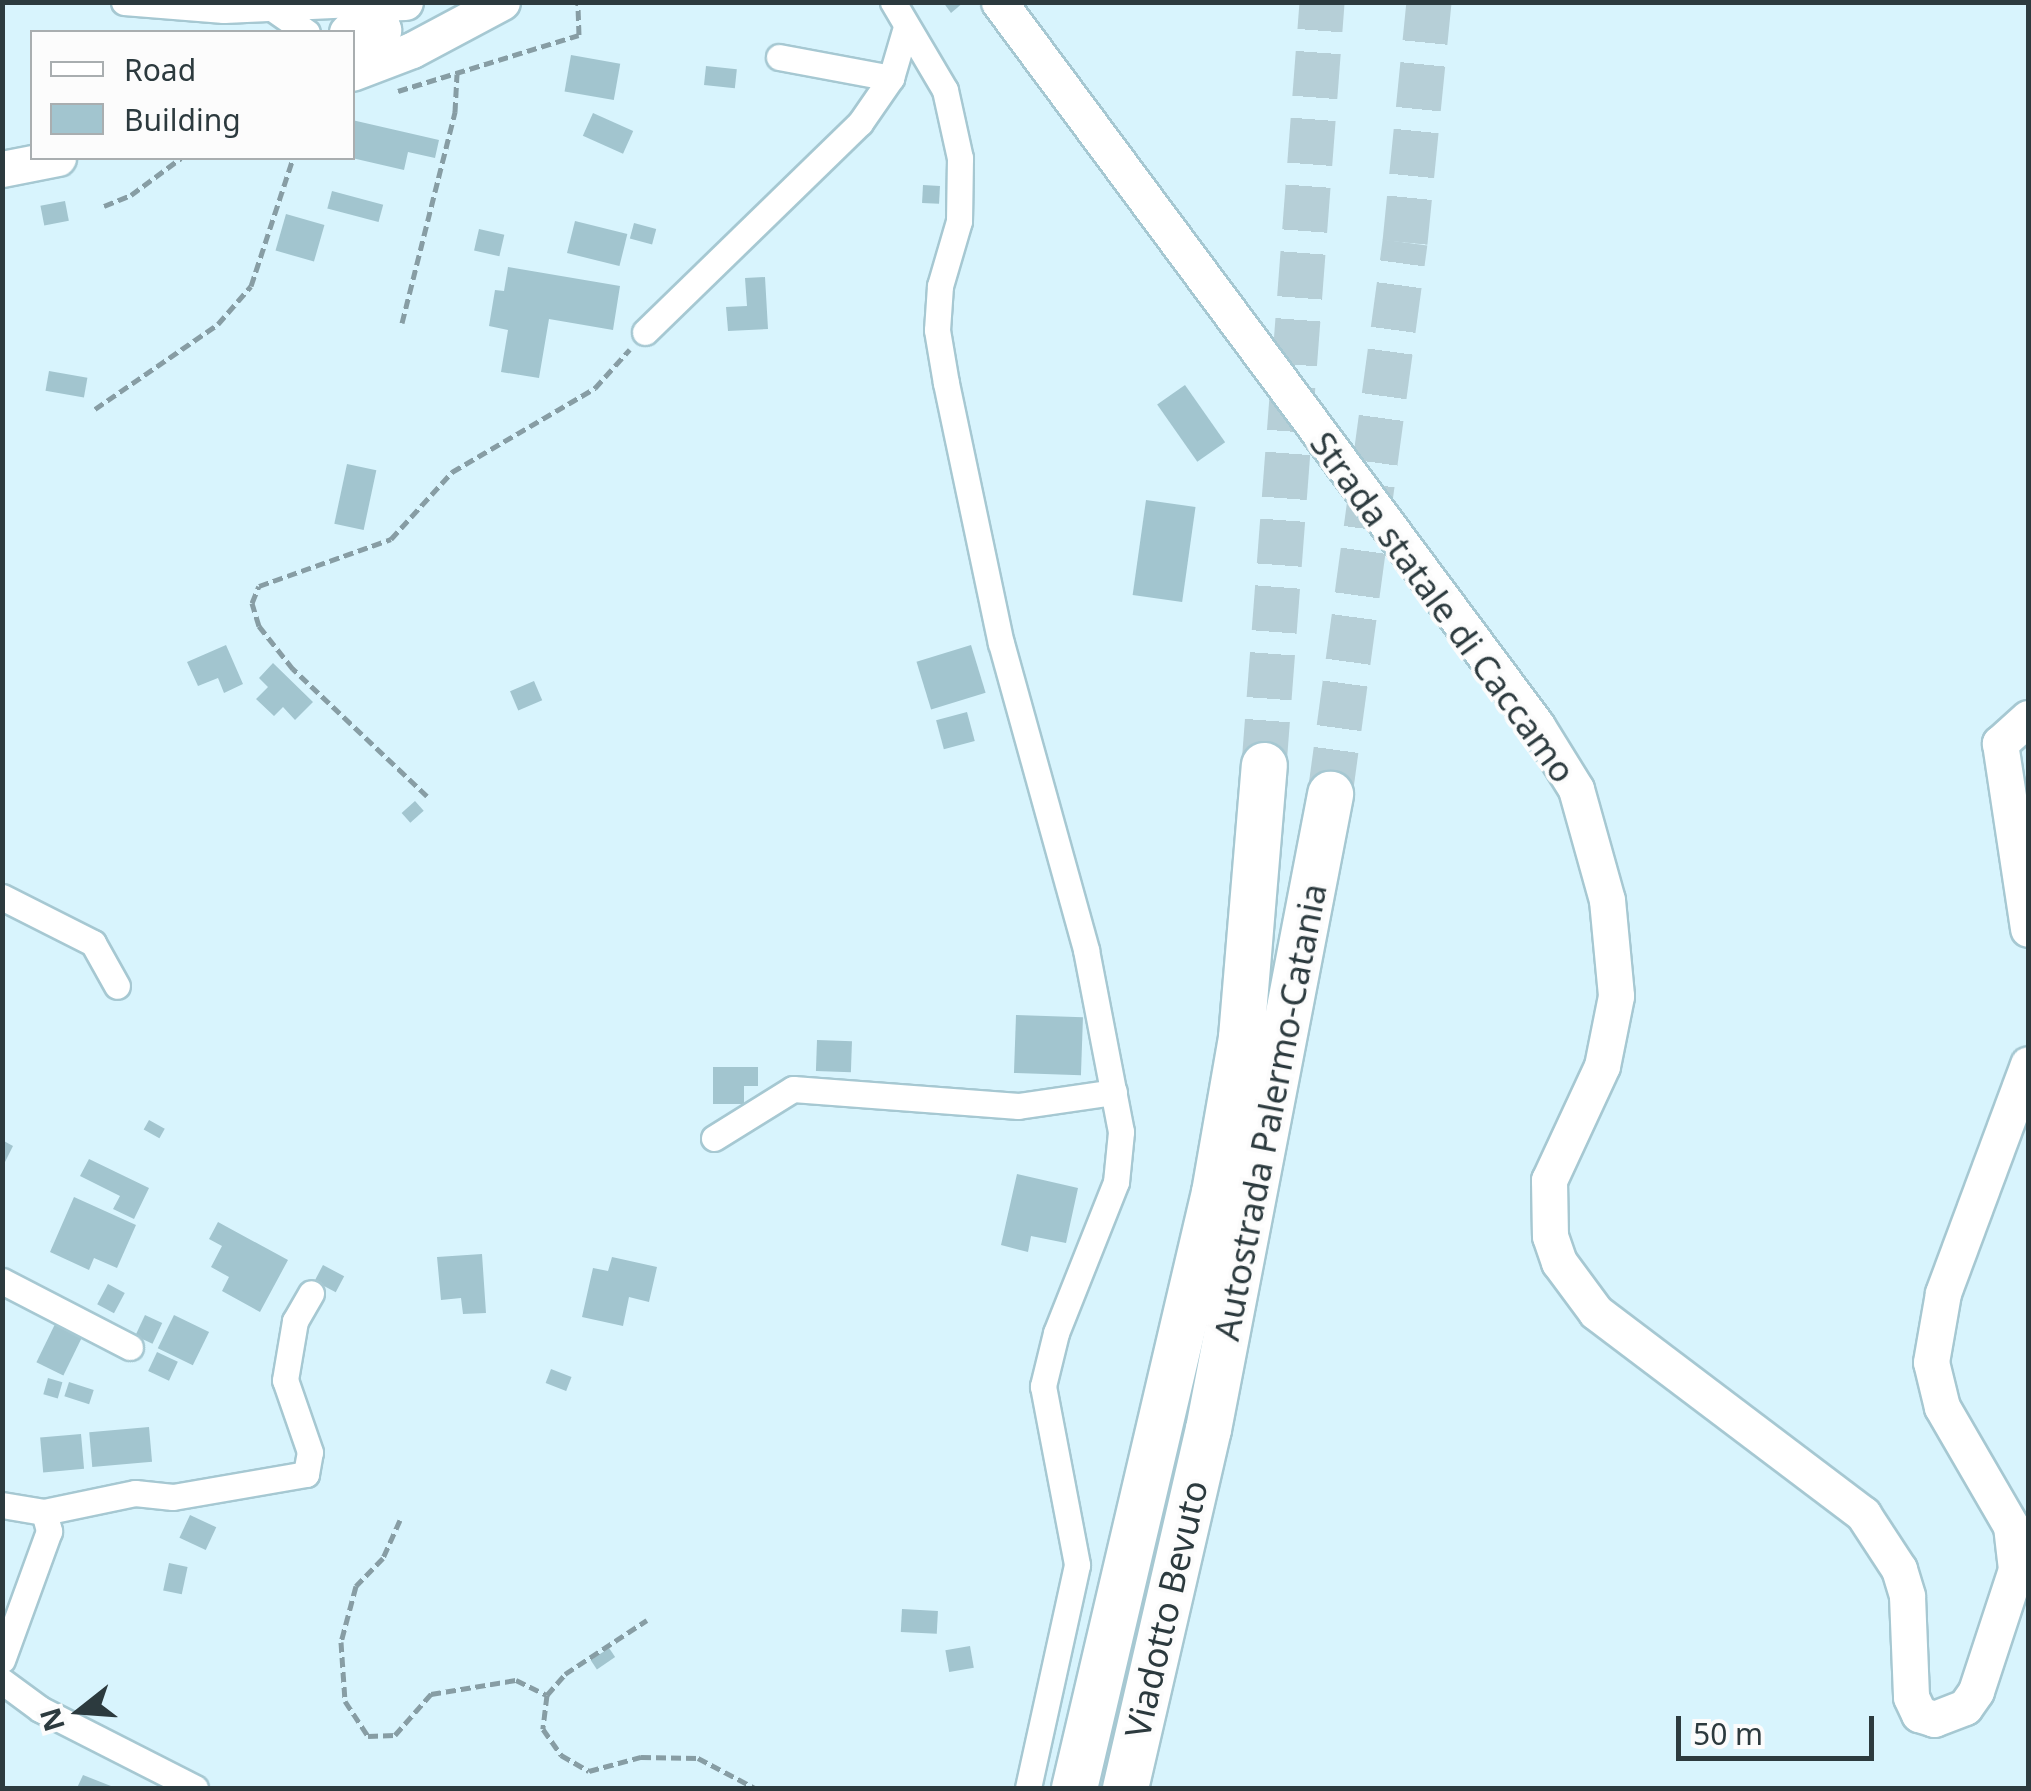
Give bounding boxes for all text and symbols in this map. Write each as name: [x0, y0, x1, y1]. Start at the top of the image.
legend: [30, 30, 355, 160]
text: Road: [124, 49, 196, 90]
text: Building: [124, 99, 241, 140]
street label: Strada statale di Caccamo: [1302, 423, 1584, 791]
street label: Autostrada Palermo-Catania: [1205, 880, 1335, 1344]
street label: Viadotto Bevuto: [1116, 1476, 1216, 1742]
north arrow: [30, 1661, 130, 1761]
scale bar: [1681, 1696, 1878, 1758]
text: N: [30, 1703, 73, 1736]
text: 50 m: [1693, 1713, 1763, 1754]

